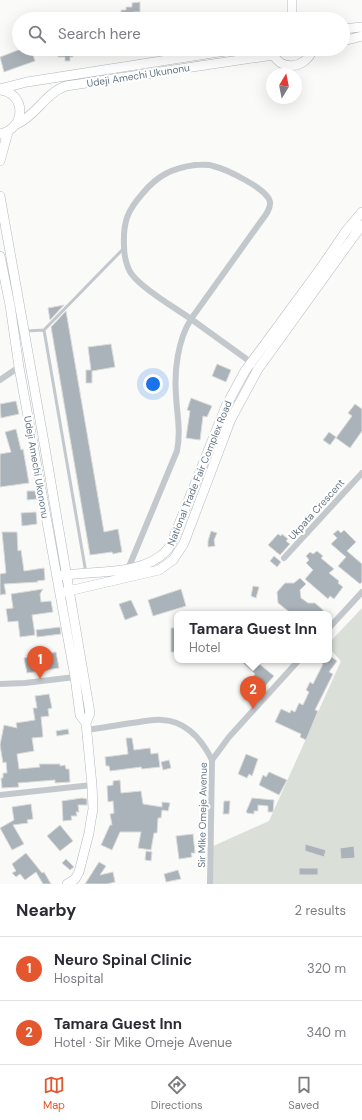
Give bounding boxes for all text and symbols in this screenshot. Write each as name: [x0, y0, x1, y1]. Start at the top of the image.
search box: [12, 12, 350, 56]
icon: search: [26, 23, 48, 45]
text: Search here: [58, 24, 141, 44]
street label: Udeji Amechi Ukunonu: [86, 61, 191, 90]
north arrow: [266, 68, 302, 104]
your location: [143, 374, 163, 394]
street label: National Trade Fair Complex Road: [164, 399, 235, 548]
street label: Udeji Amechi Ukononu: [21, 415, 52, 520]
street label: Ukpata Crescent: [286, 476, 347, 543]
popup: [174, 611, 332, 663]
text: Tamara Guest Inn: [189, 619, 317, 639]
text: Hotel: [189, 639, 220, 656]
pin: 1: [27, 646, 53, 679]
pin: 2: [240, 676, 266, 709]
street label: Sir Mike Omeje Avenue: [195, 762, 210, 868]
text: Nearby: [16, 899, 76, 921]
text: 2 results: [295, 902, 346, 919]
text: Neuro Spinal Clinic: [54, 950, 192, 970]
text: 1: [27, 960, 31, 977]
text: 320 m: [307, 960, 346, 977]
text: Hospital: [54, 970, 103, 987]
text: Tamara Guest Inn: [54, 1014, 182, 1034]
text: 2: [25, 1024, 33, 1041]
text: 340 m: [306, 1024, 346, 1041]
text: Hotel · Sir Mike Omeje Avenue: [54, 1034, 232, 1051]
tab: Map: [43, 1074, 65, 1112]
tab: Directions: [151, 1074, 203, 1112]
tab: Saved: [288, 1074, 319, 1112]

